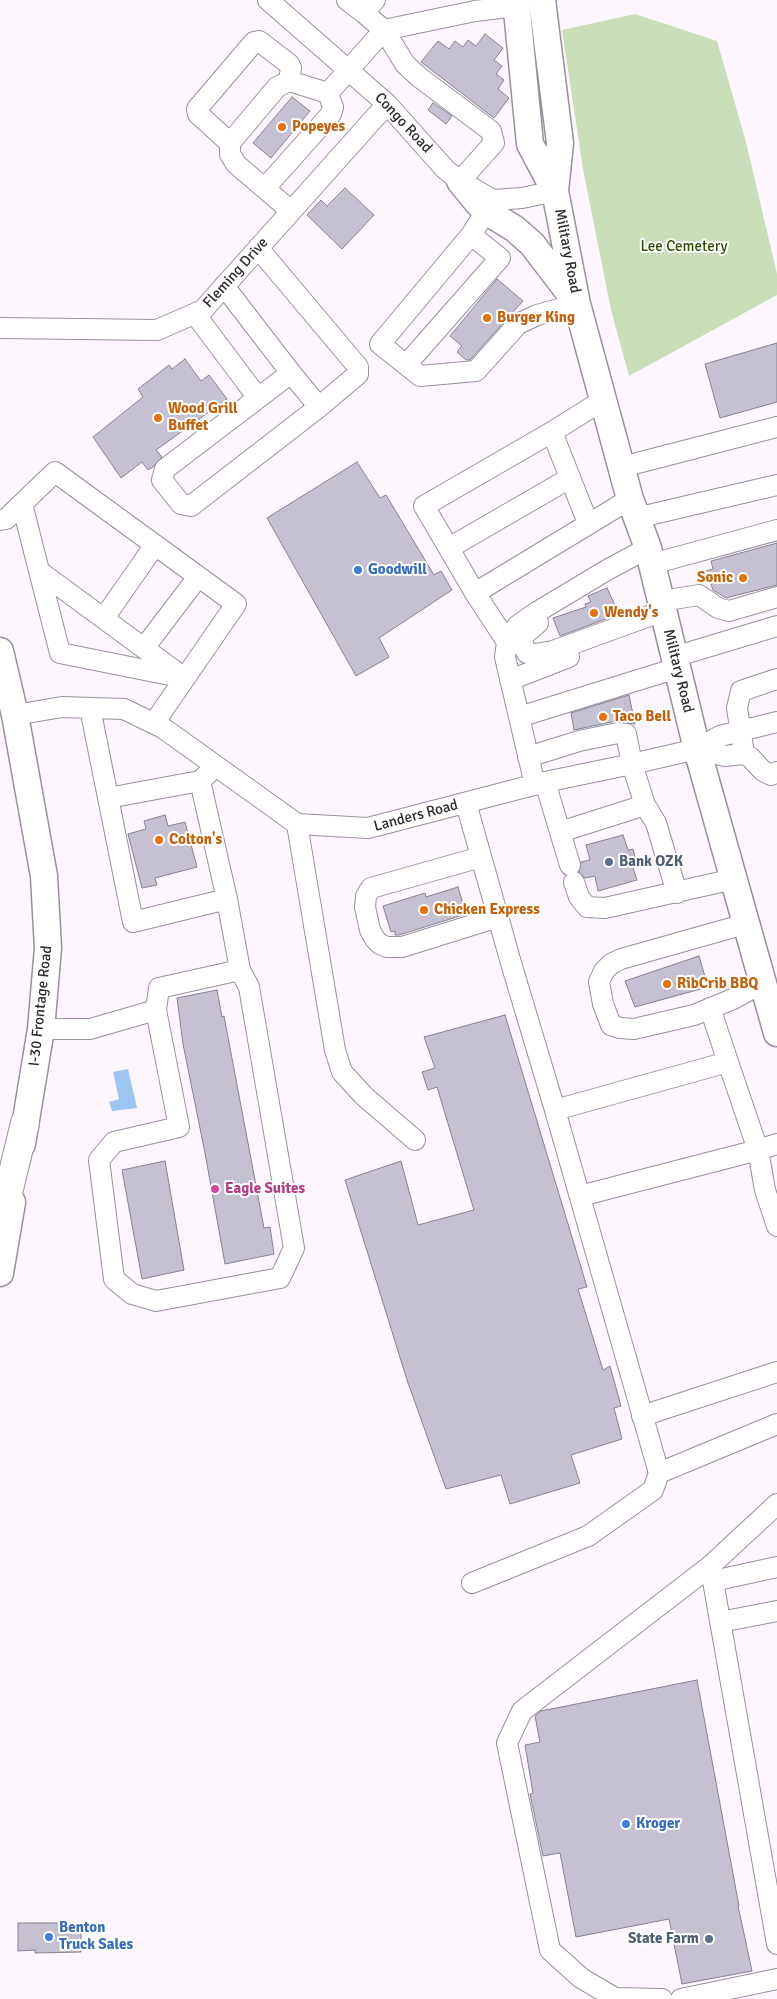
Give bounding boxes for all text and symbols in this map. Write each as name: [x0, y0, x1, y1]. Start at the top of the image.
street label: Congo Road: [370, 89, 436, 157]
place label: Popeyes: [292, 118, 345, 136]
marker: Popeyes: [276, 121, 288, 133]
street label: Military Road: [550, 207, 584, 295]
street label: Fleming Drive: [200, 234, 272, 312]
park label: Lee Cemetery: [640, 238, 728, 256]
place label: Burger King: [497, 309, 575, 327]
marker: Burger King: [481, 312, 493, 324]
place label: Wood Grill Buffet: [168, 400, 238, 435]
marker: Wood Grill Buffet: [152, 412, 164, 424]
place label: Goodwill: [368, 561, 427, 579]
marker: Goodwill: [352, 564, 364, 576]
place label: Sonic: [697, 569, 733, 587]
marker: Sonic: [737, 572, 749, 584]
place label: Wendy's: [604, 604, 658, 622]
marker: Wendy's: [588, 607, 600, 619]
street label: Military Road: [659, 627, 697, 715]
place label: Taco Bell: [613, 708, 671, 726]
marker: Taco Bell: [597, 711, 609, 723]
street label: Landers Road: [372, 796, 460, 836]
place label: Colton's: [169, 831, 222, 849]
marker: Colton's: [153, 834, 165, 846]
place label: Bank OZK: [619, 853, 683, 871]
marker: Bank OZK: [603, 856, 615, 868]
place label: Chicken Express: [434, 901, 540, 919]
marker: Chicken Express: [418, 904, 430, 916]
street label: I-30 Frontage Road: [26, 945, 56, 1067]
place label: RibCrib BBQ: [677, 975, 758, 993]
marker: RibCrib BBQ: [661, 978, 673, 990]
place label: Eagle Suites: [225, 1180, 305, 1198]
marker: Eagle Suites: [209, 1183, 221, 1195]
place label: Kroger: [636, 1815, 680, 1833]
marker: Kroger: [620, 1818, 632, 1830]
place label: Benton Truck Sales: [59, 1919, 133, 1954]
place label: State Farm: [628, 1930, 699, 1948]
marker: Benton Truck Sales: [43, 1931, 55, 1943]
marker: State Farm: [703, 1933, 715, 1945]

